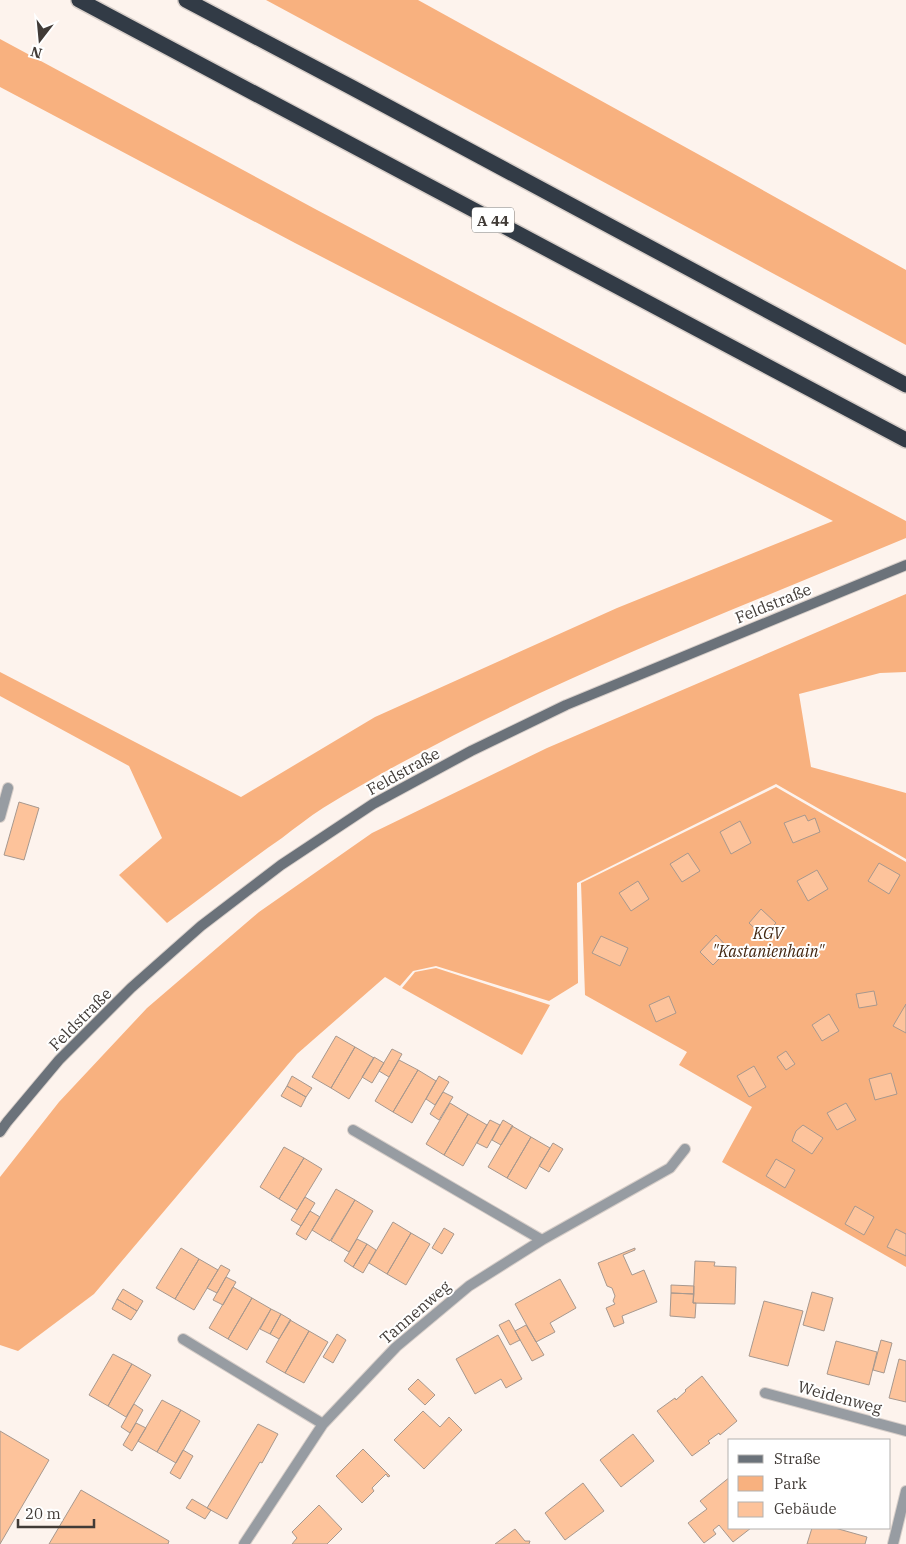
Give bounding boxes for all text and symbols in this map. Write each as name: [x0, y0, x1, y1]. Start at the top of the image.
north arrow: [15, 15, 65, 65]
text: N: [29, 42, 44, 63]
road number: A 44: [472, 208, 514, 232]
street label: Feldstraße: [732, 579, 814, 627]
street label: Feldstraße: [363, 743, 443, 799]
park label: KGV "Kastanienhain": [712, 923, 826, 961]
street label: Feldstraße: [44, 983, 116, 1055]
street label: Tannenweg: [376, 1276, 455, 1348]
street label: Weidenweg: [796, 1376, 885, 1418]
legend: [728, 1439, 891, 1529]
text: Straße: [774, 1449, 821, 1468]
text: Park: [774, 1474, 807, 1493]
scale bar: [18, 1496, 94, 1528]
text: Gebäude: [774, 1499, 837, 1518]
text: 20 m: [25, 1504, 61, 1523]

